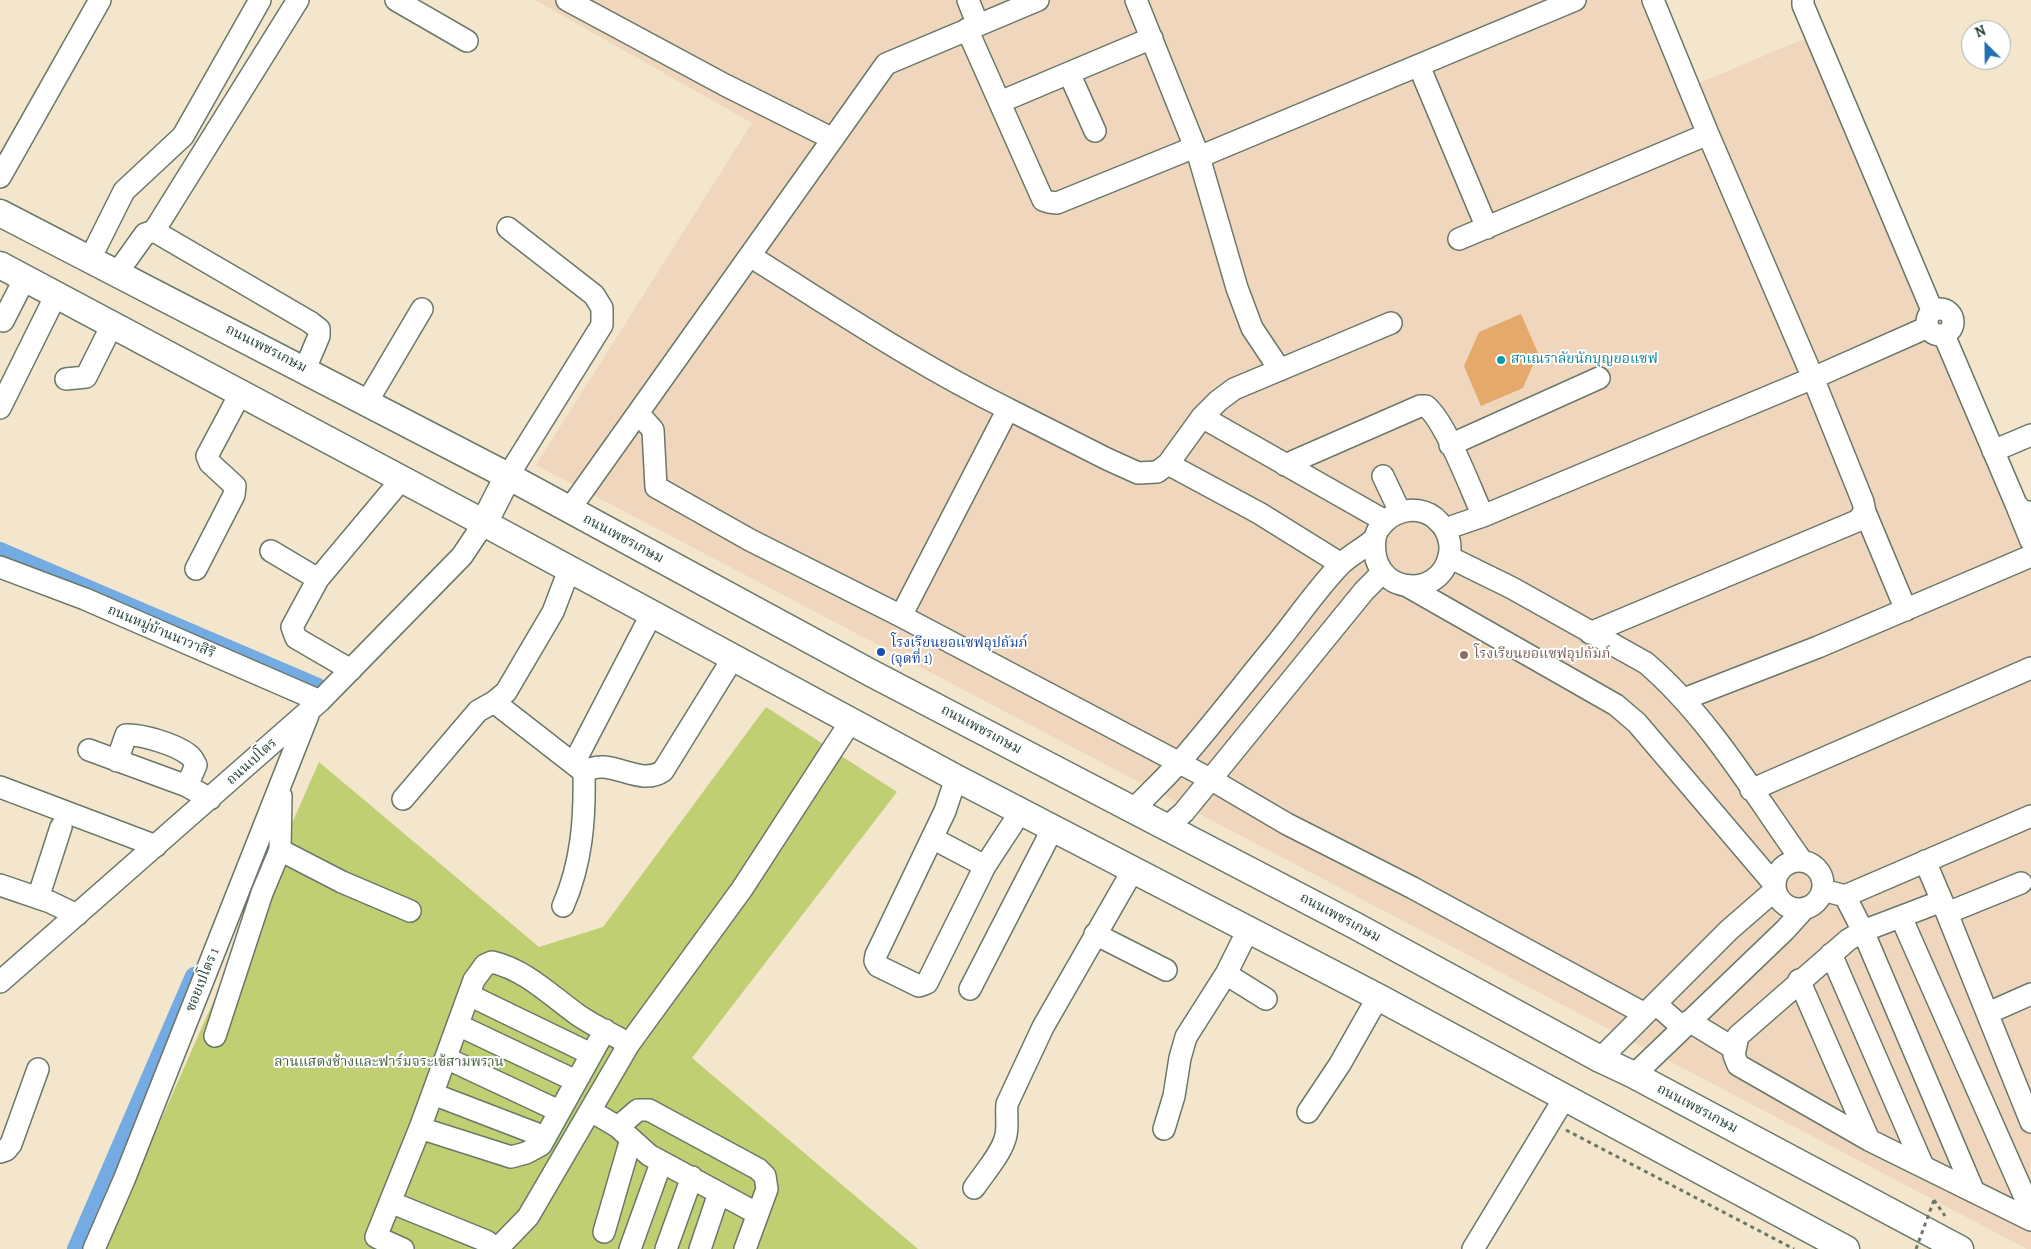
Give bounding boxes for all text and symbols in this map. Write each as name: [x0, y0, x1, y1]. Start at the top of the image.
north arrow: [1961, 20, 2011, 70]
text: N: [1972, 21, 1989, 42]
street label: ถนนเพชรเกษม: [222, 321, 310, 377]
place label: สาเณราลัยนักบุญยอแซฟ: [1511, 352, 1658, 368]
marker: สาเณราลัยนักบุญยอแซฟ: [1495, 354, 1507, 366]
street label: ถนนเพชรเกษม: [580, 511, 666, 567]
street label: ถนนหมู่บ้านนาวาสิริ: [105, 602, 217, 662]
place label: โรงเรียนยอแซฟอุปถัมภ์ (จุดที่ 1): [891, 636, 1028, 669]
marker: โรงเรียนยอแซฟอุปถัมภ์ (จุดที่ 1): [875, 646, 887, 658]
place label: โรงเรียนยอแซฟอุปถัมภ์: [1474, 647, 1611, 663]
marker: โรงเรียนยอแซฟอุปถัมภ์: [1458, 649, 1470, 661]
street label: ถนนเพชรเกษม: [938, 702, 1024, 758]
street label: ถนนเปโตร: [223, 735, 281, 789]
street label: ถนนเพชรเกษม: [1297, 890, 1383, 946]
street label: ซอยเปโตร 1: [183, 946, 223, 1014]
park label: ลานแสดงช้างและฟาร์มจระเข้สามพราน: [274, 1055, 504, 1071]
street label: ถนนเพชรเกษม: [1654, 1081, 1740, 1137]

